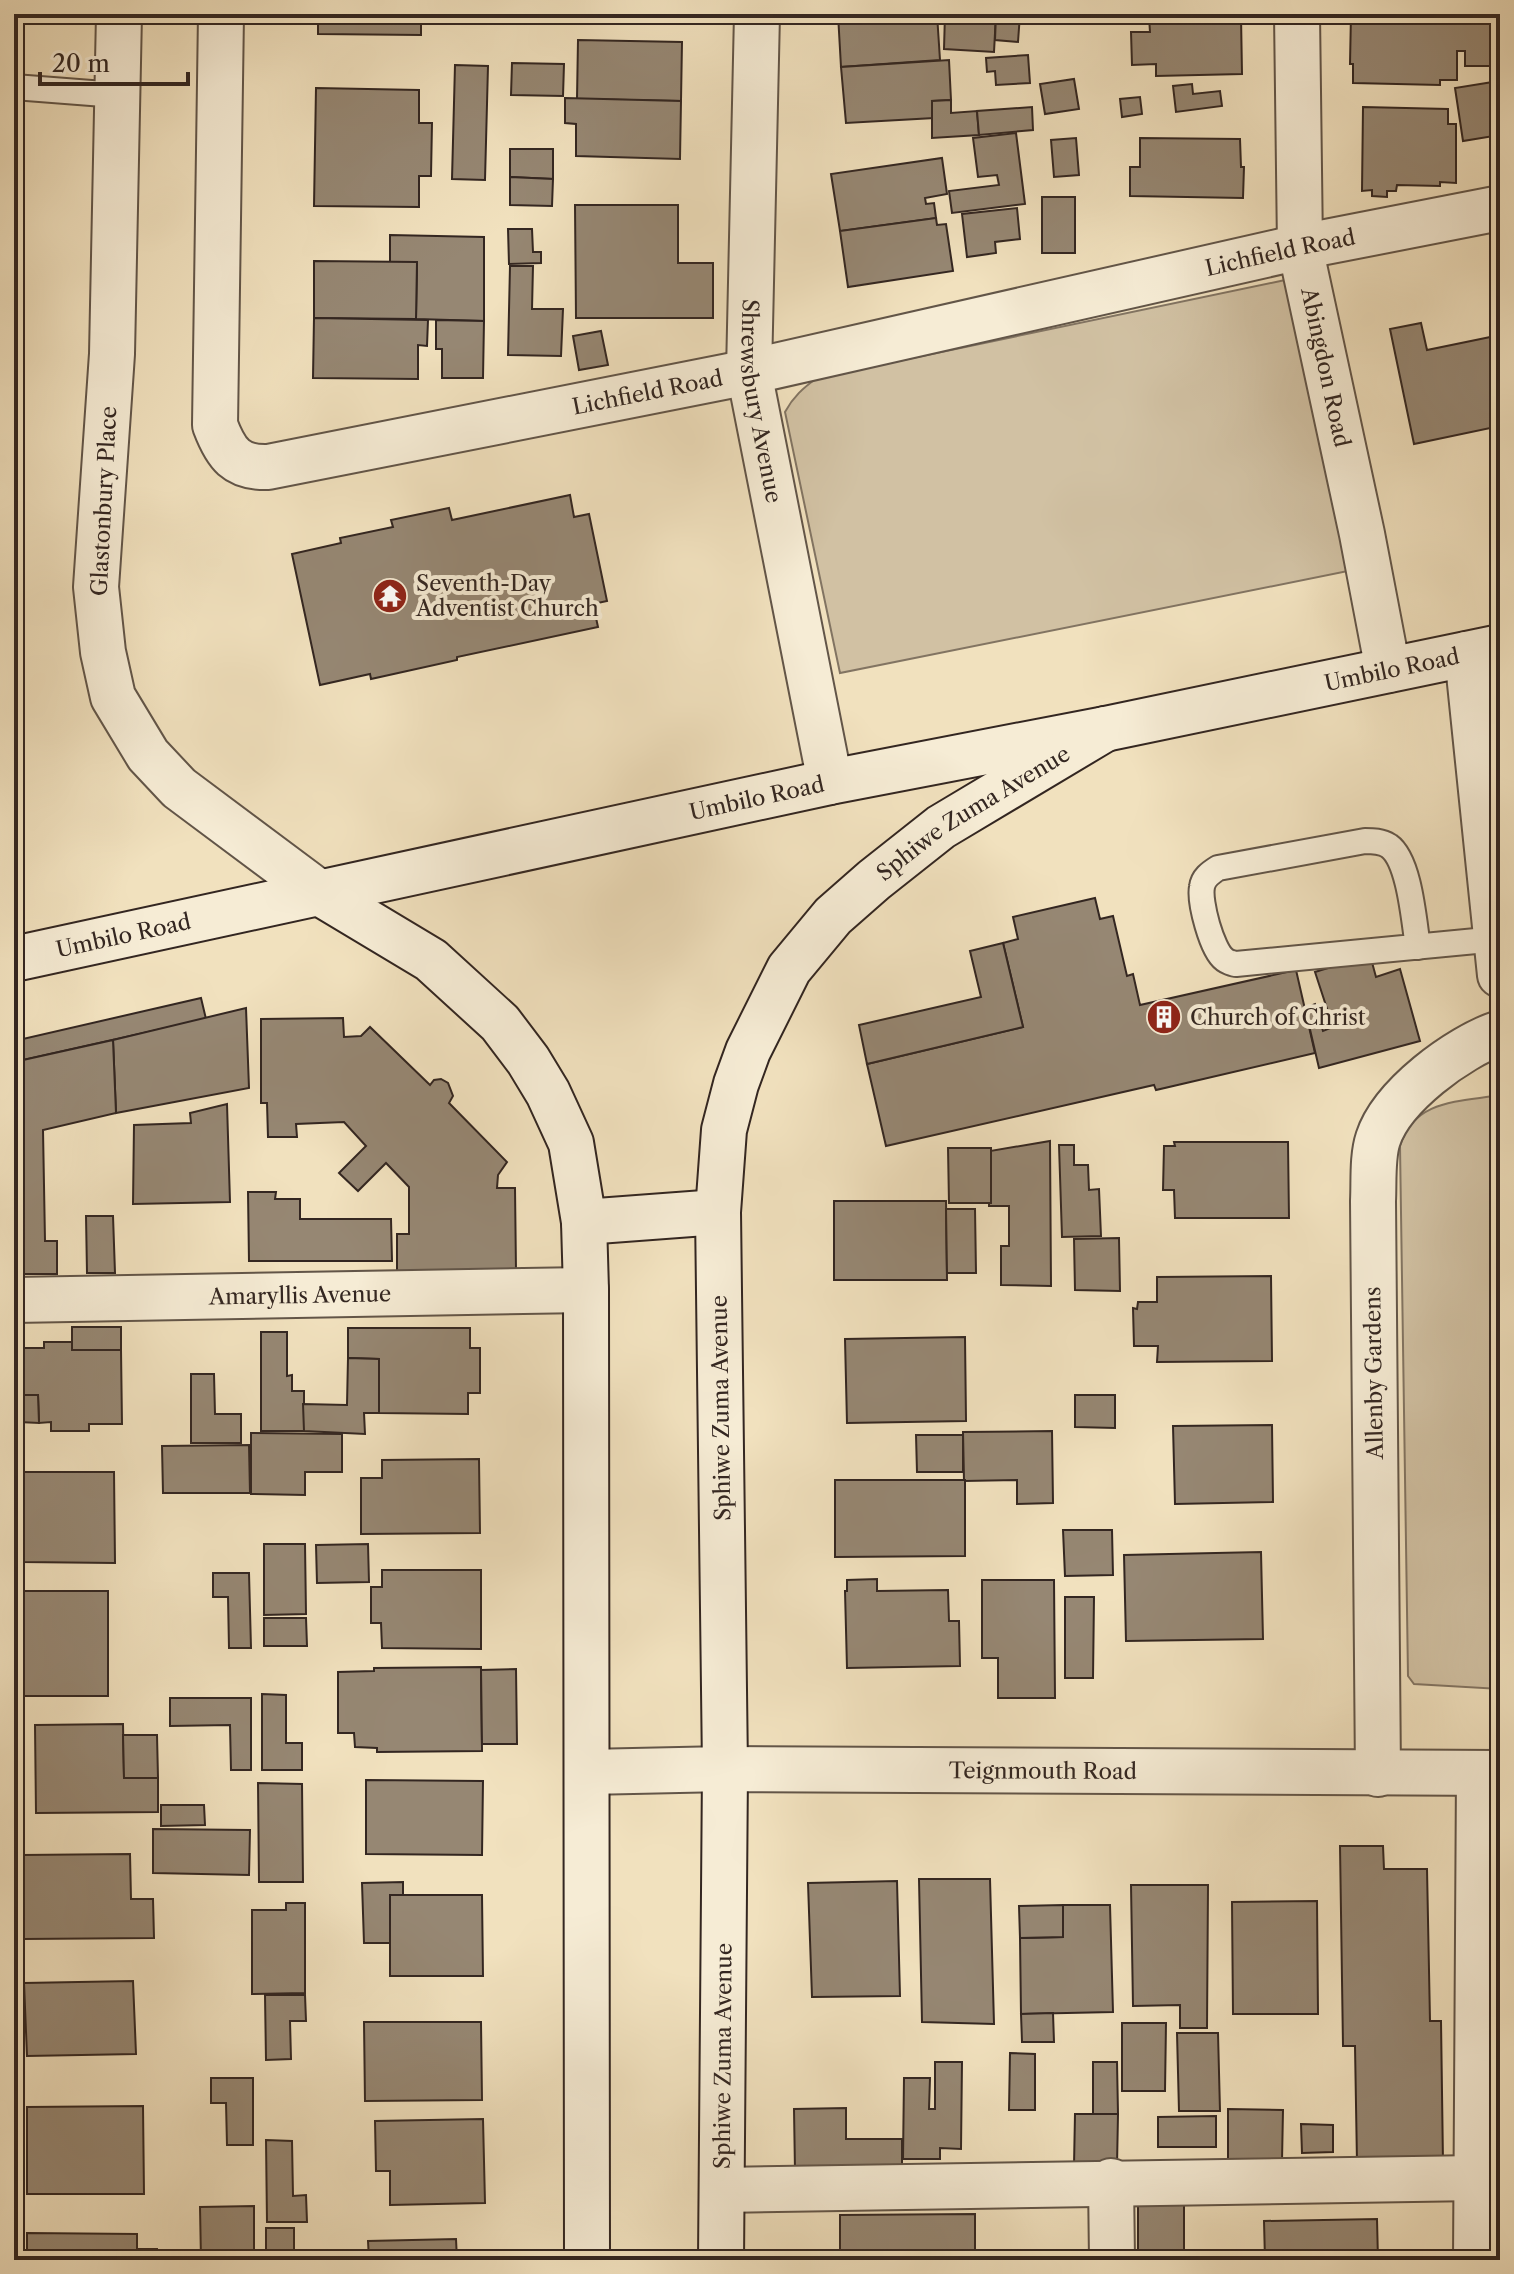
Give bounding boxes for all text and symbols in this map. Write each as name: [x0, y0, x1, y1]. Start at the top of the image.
scale bar: [40, 36, 188, 86]
text: 20 m: [52, 49, 110, 78]
street label: Lichfield Road: [1202, 223, 1358, 282]
street label: Abingdon Road: [1295, 284, 1356, 450]
street label: Shrewsbury Avenue: [735, 299, 788, 505]
street label: Lichfield Road: [570, 364, 725, 420]
street label: Glastonbury Place: [86, 405, 122, 597]
place label: Seventh-Day Adventist Church: [415, 570, 599, 622]
temple icon: Seventh-Day Adventist Church: [371, 577, 409, 615]
street label: Umbilo Road: [1322, 642, 1462, 697]
street label: Sphiwe Zuma Avenue: [871, 740, 1075, 886]
street label: Umbilo Road: [687, 770, 827, 826]
street label: Umbilo Road: [54, 908, 193, 963]
building icon: Church of Christ: [1145, 998, 1183, 1036]
place label: Church of Christ: [1190, 1004, 1366, 1031]
street label: Amaryllis Avenue: [208, 1280, 391, 1310]
street label: Allenby Gardens: [1359, 1286, 1389, 1461]
street label: Sphiwe Zuma Avenue: [706, 1295, 736, 1521]
street label: Teignmouth Road: [949, 1757, 1137, 1785]
street label: Sphiwe Zuma Avenue: [708, 1943, 737, 2169]

